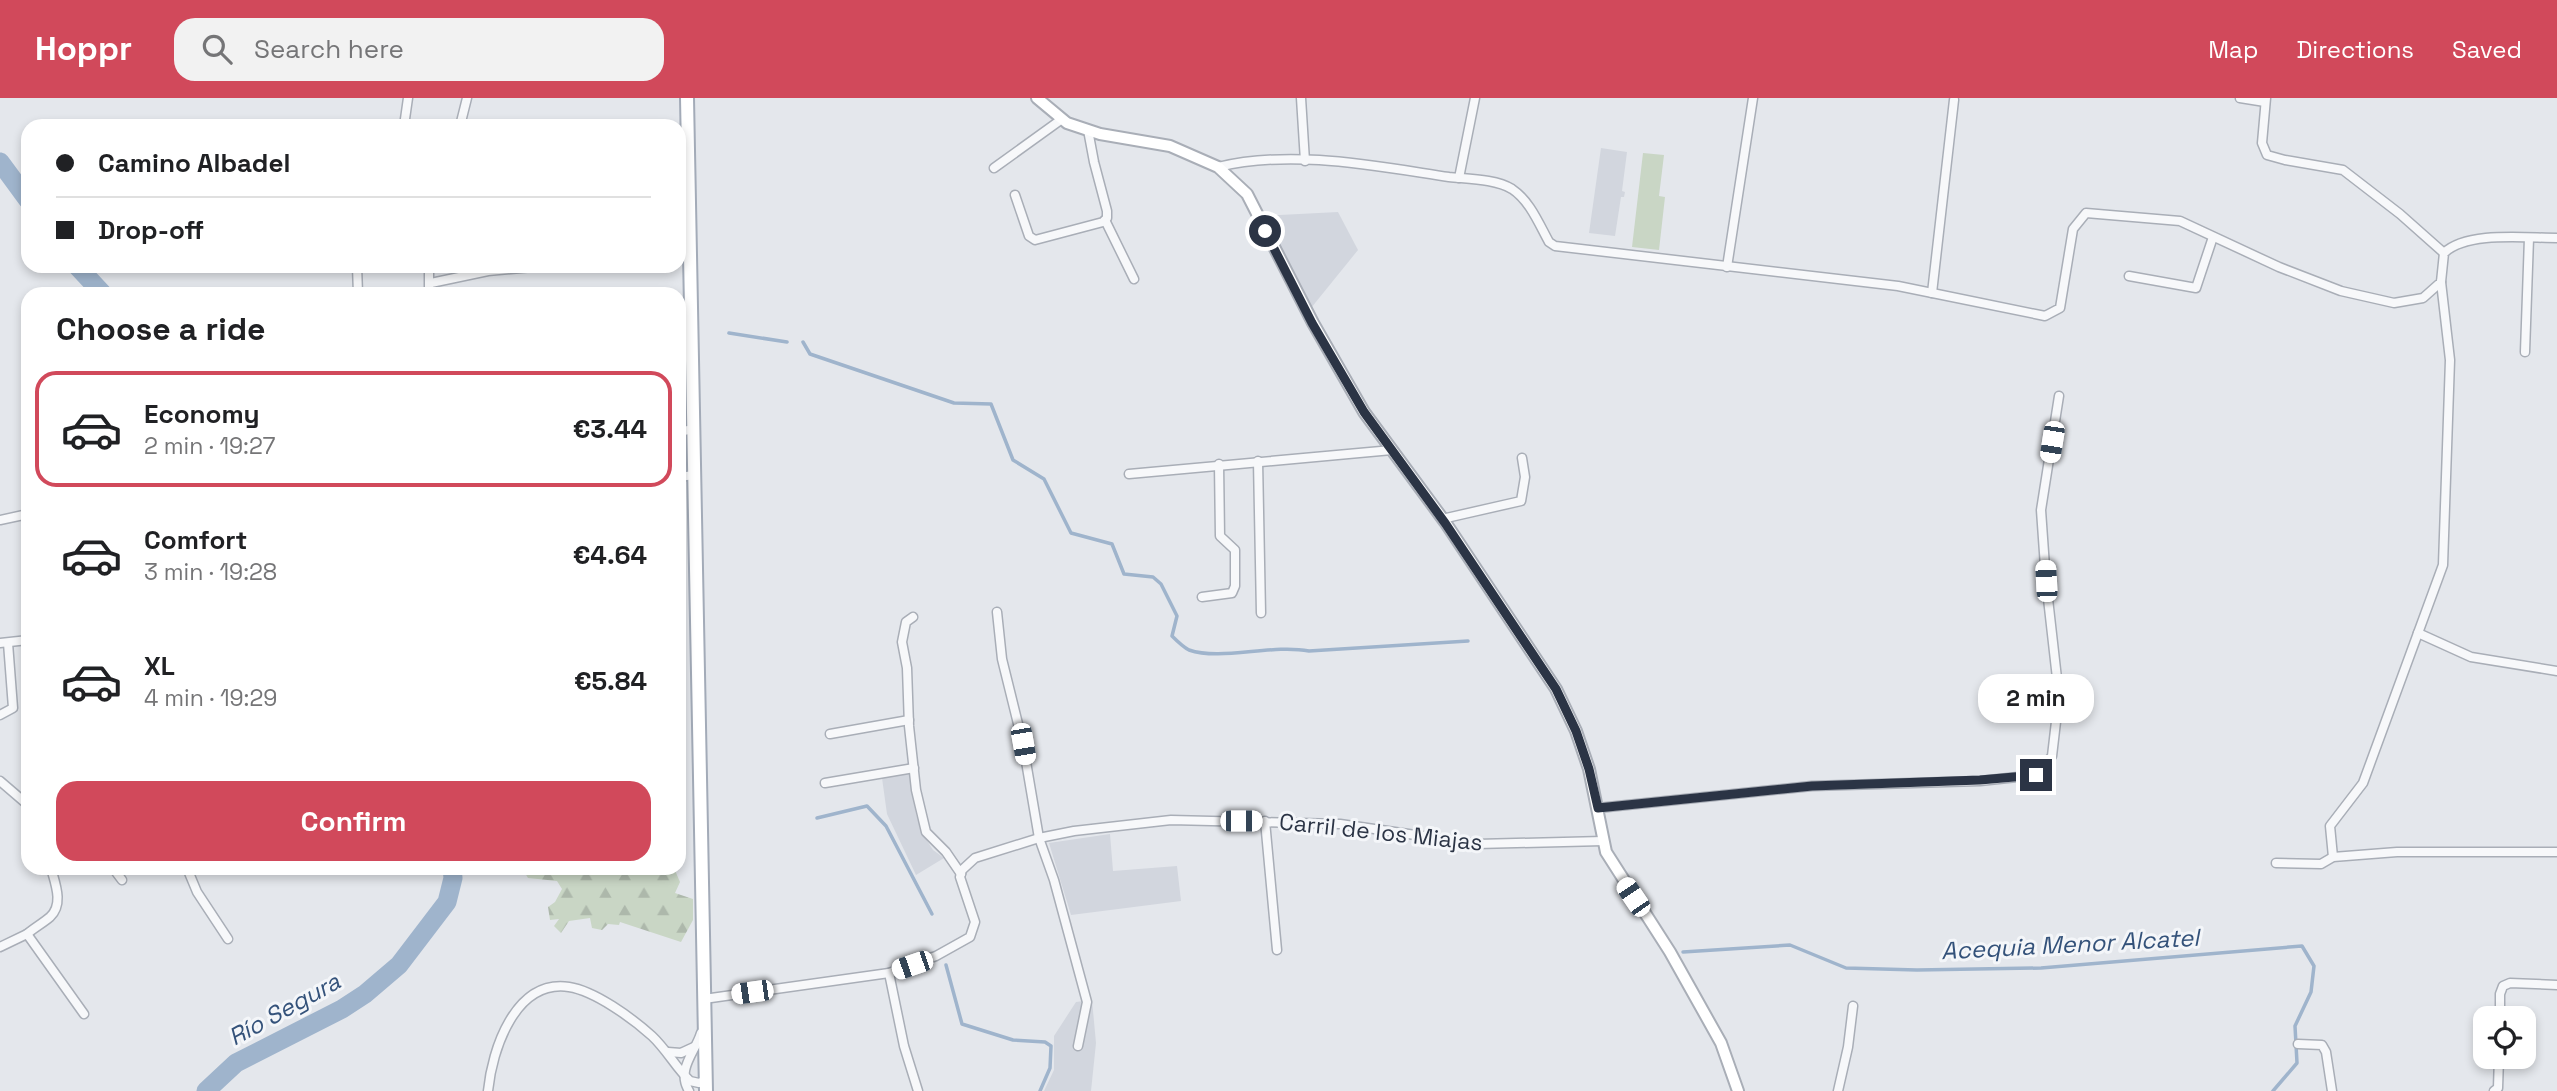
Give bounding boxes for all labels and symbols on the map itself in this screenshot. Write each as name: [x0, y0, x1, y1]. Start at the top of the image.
route start: [1249, 215, 1281, 247]
car: [2039, 420, 2066, 464]
car: [2035, 559, 2058, 603]
callout: 2 min: [1978, 674, 2094, 722]
car: [1010, 721, 1037, 767]
route end: [2020, 759, 2052, 791]
street label: Carril de los Miajas: [1278, 806, 1484, 858]
car: [1221, 811, 1263, 832]
car: [1613, 874, 1654, 920]
water label: Acequia Menor Alcatel: [1940, 922, 2203, 966]
car: [889, 948, 936, 982]
water label: Río Segura: [222, 965, 346, 1052]
car: [730, 979, 775, 1005]

